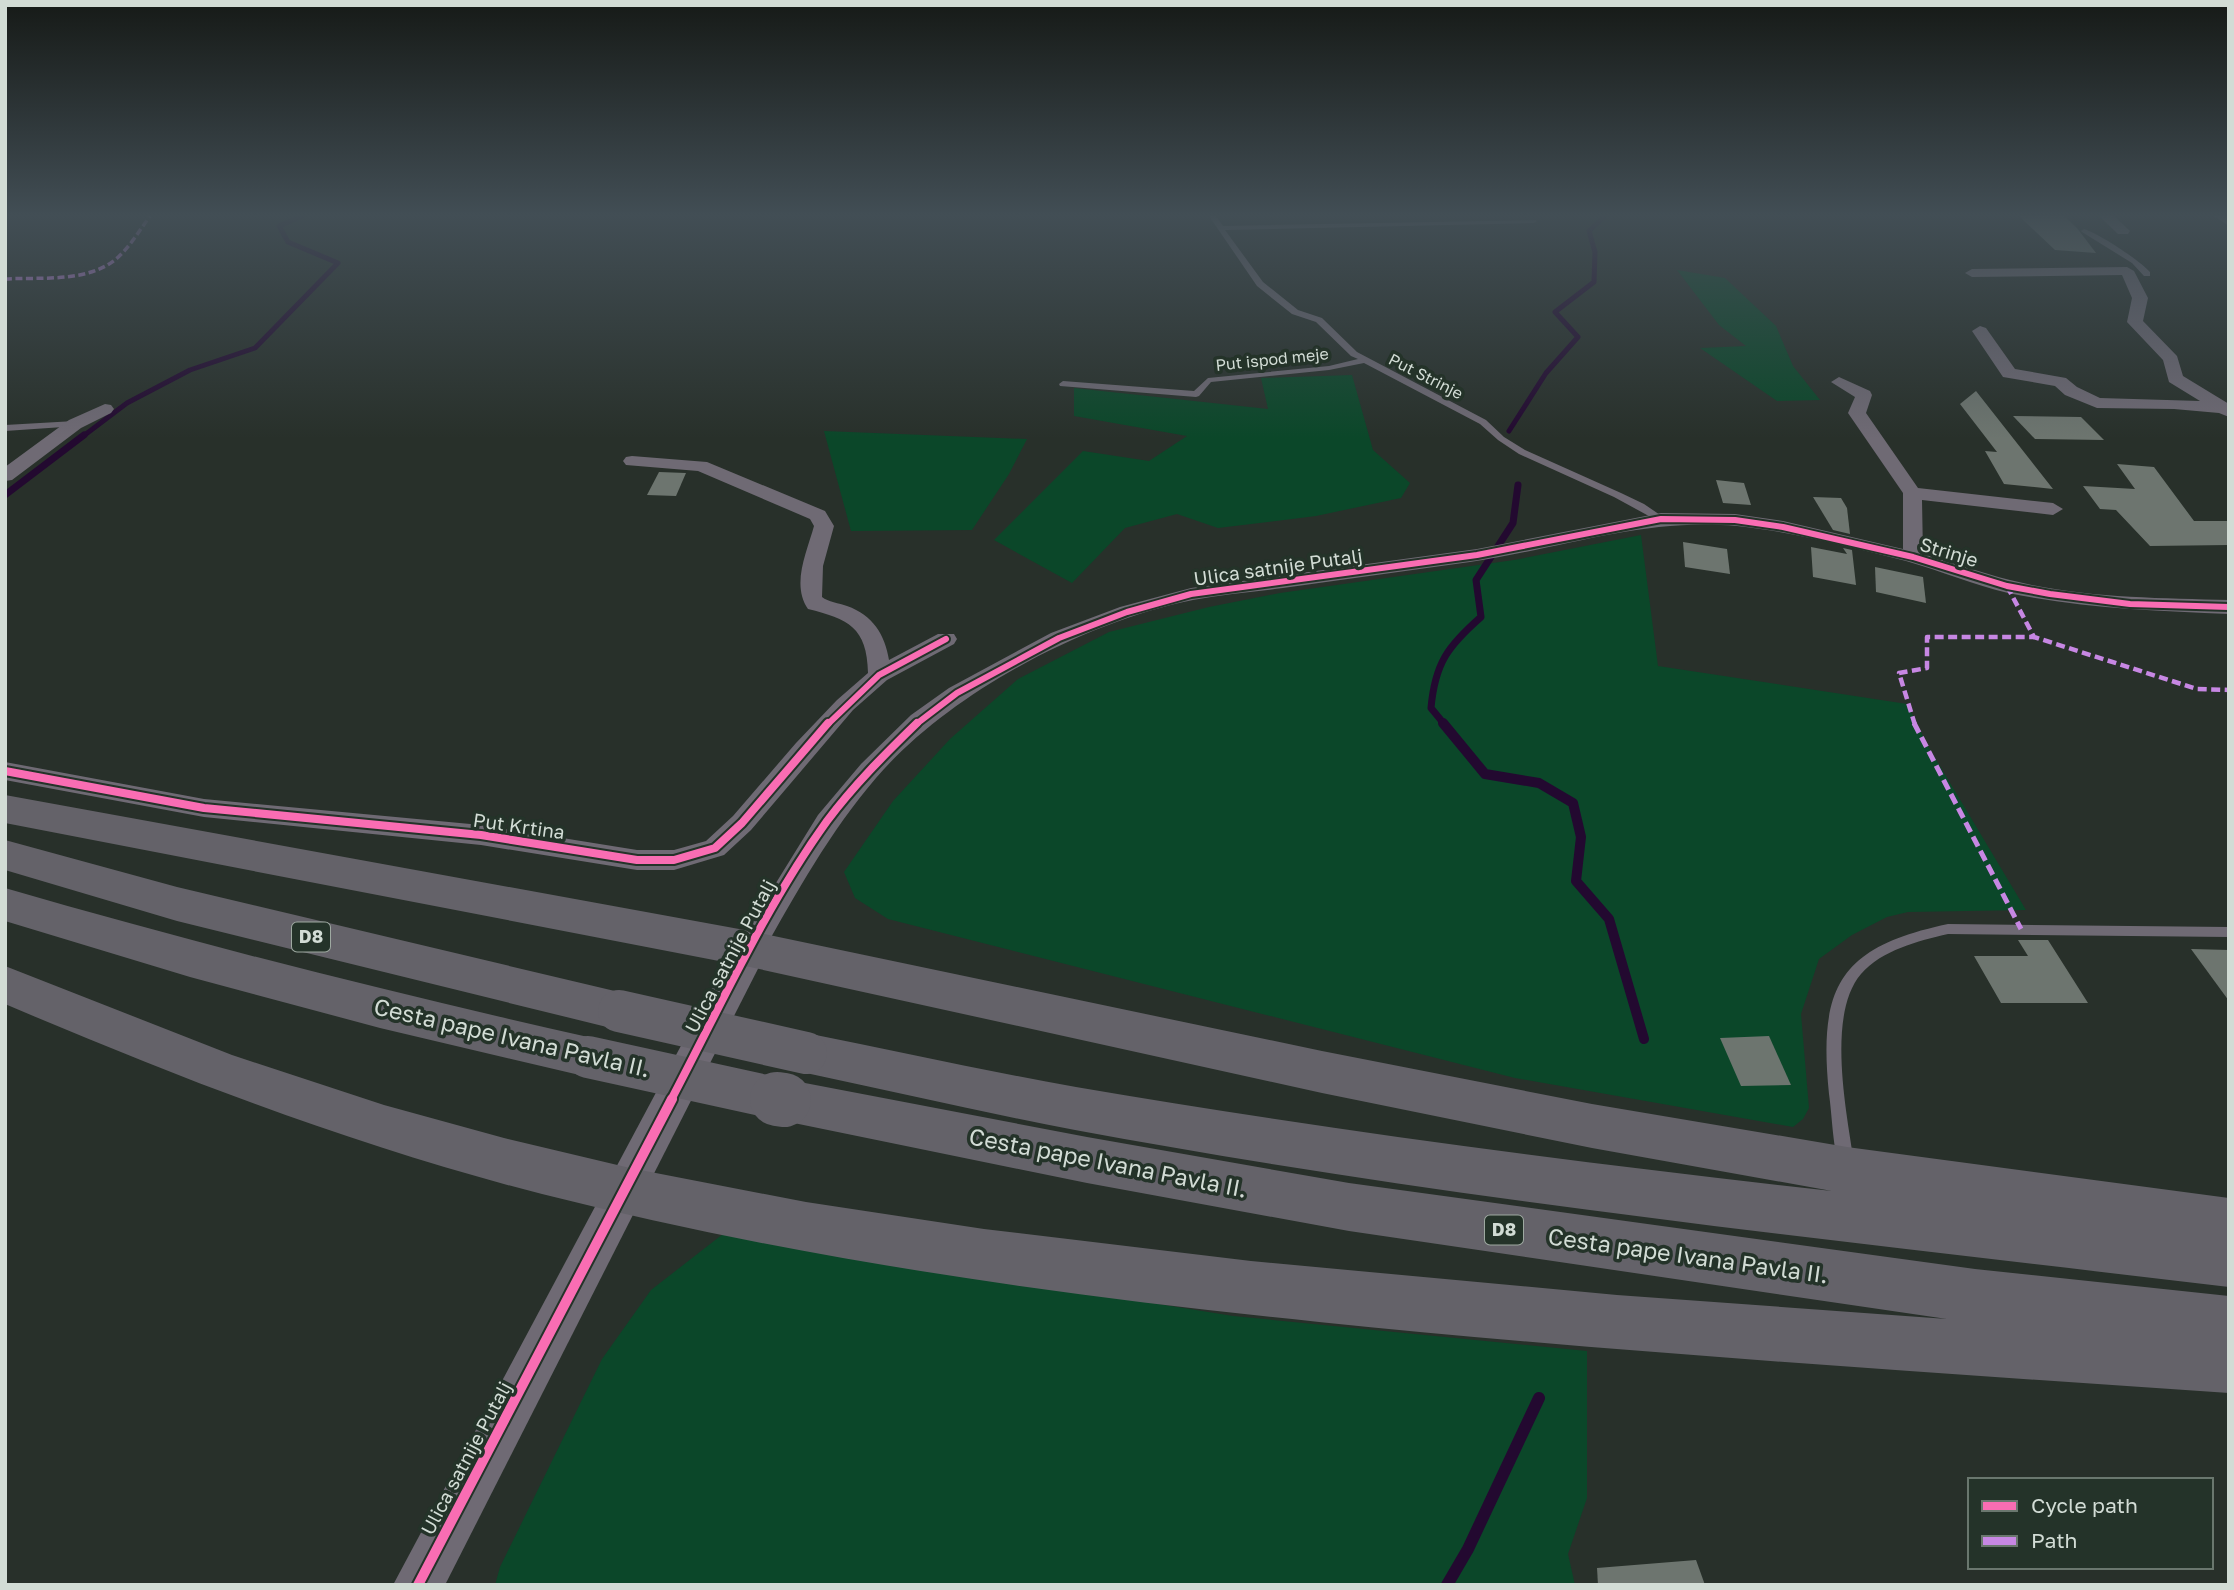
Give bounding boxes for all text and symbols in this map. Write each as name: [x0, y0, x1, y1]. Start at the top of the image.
street label: Put ispod meje: [1214, 343, 1330, 375]
street label: Put Strinje: [1385, 349, 1467, 403]
street label: Strinje: [1917, 532, 1981, 571]
street label: Ulica satnije Putalj: [1192, 543, 1364, 590]
street label: Put Krtina: [472, 808, 566, 843]
street label: Ulica satnije Putalj: [679, 875, 780, 1036]
road number: D8: [292, 922, 330, 952]
street label: Cesta pape Ivana Pavla II.: [371, 992, 653, 1082]
street label: Cesta pape Ivana Pavla II.: [967, 1121, 1250, 1203]
road number: D8: [1485, 1216, 1523, 1245]
street label: Cesta pape Ivana Pavla II.: [1546, 1221, 1830, 1289]
street label: Ulica satnije Putalj: [415, 1377, 516, 1538]
legend: [1968, 1478, 2213, 1569]
text: Cycle path: [2031, 1492, 2138, 1518]
text: Path: [2031, 1527, 2078, 1553]

